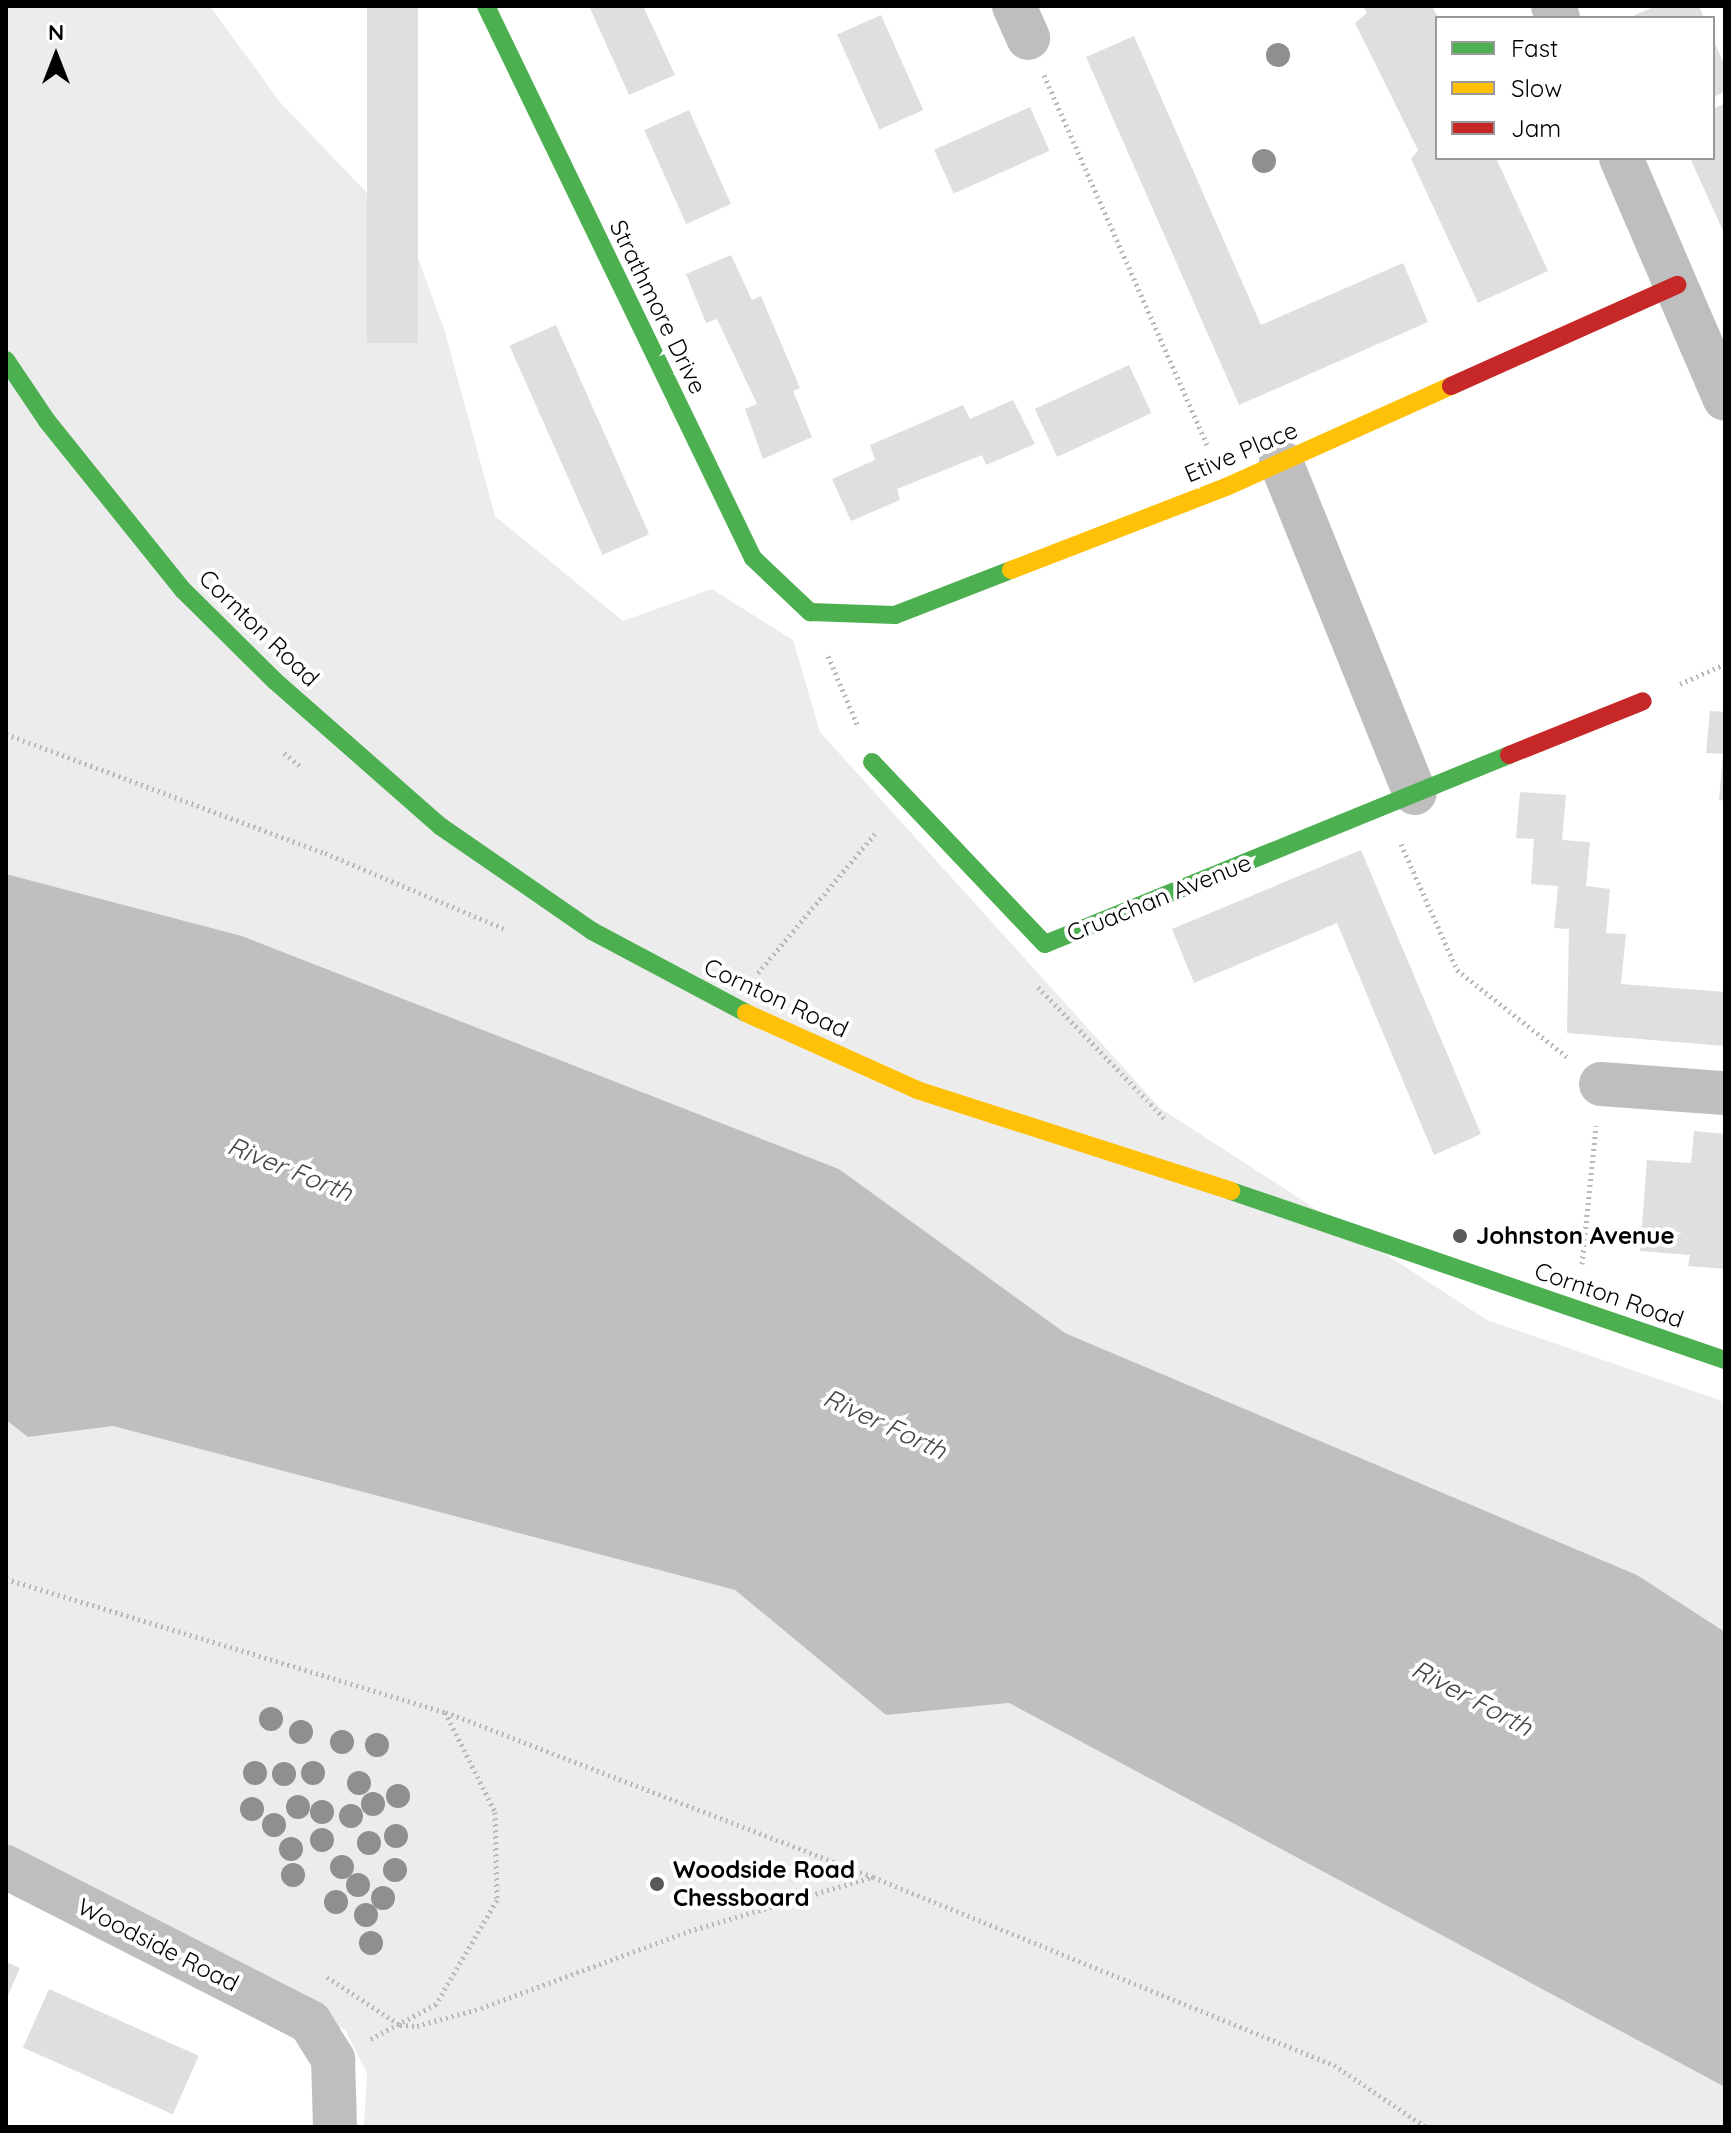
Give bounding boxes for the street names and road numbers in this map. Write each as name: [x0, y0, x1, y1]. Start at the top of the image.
street label: Strathmore Drive: [603, 215, 713, 399]
street label: Etive Place: [1180, 415, 1302, 489]
street label: Cornton Road: [193, 564, 325, 692]
street label: Cruachan Avenue: [1063, 848, 1255, 948]
street label: Cornton Road: [699, 952, 853, 1044]
street label: Cornton Road: [1531, 1256, 1687, 1334]
street label: Woodside Road: [73, 1892, 243, 1998]

